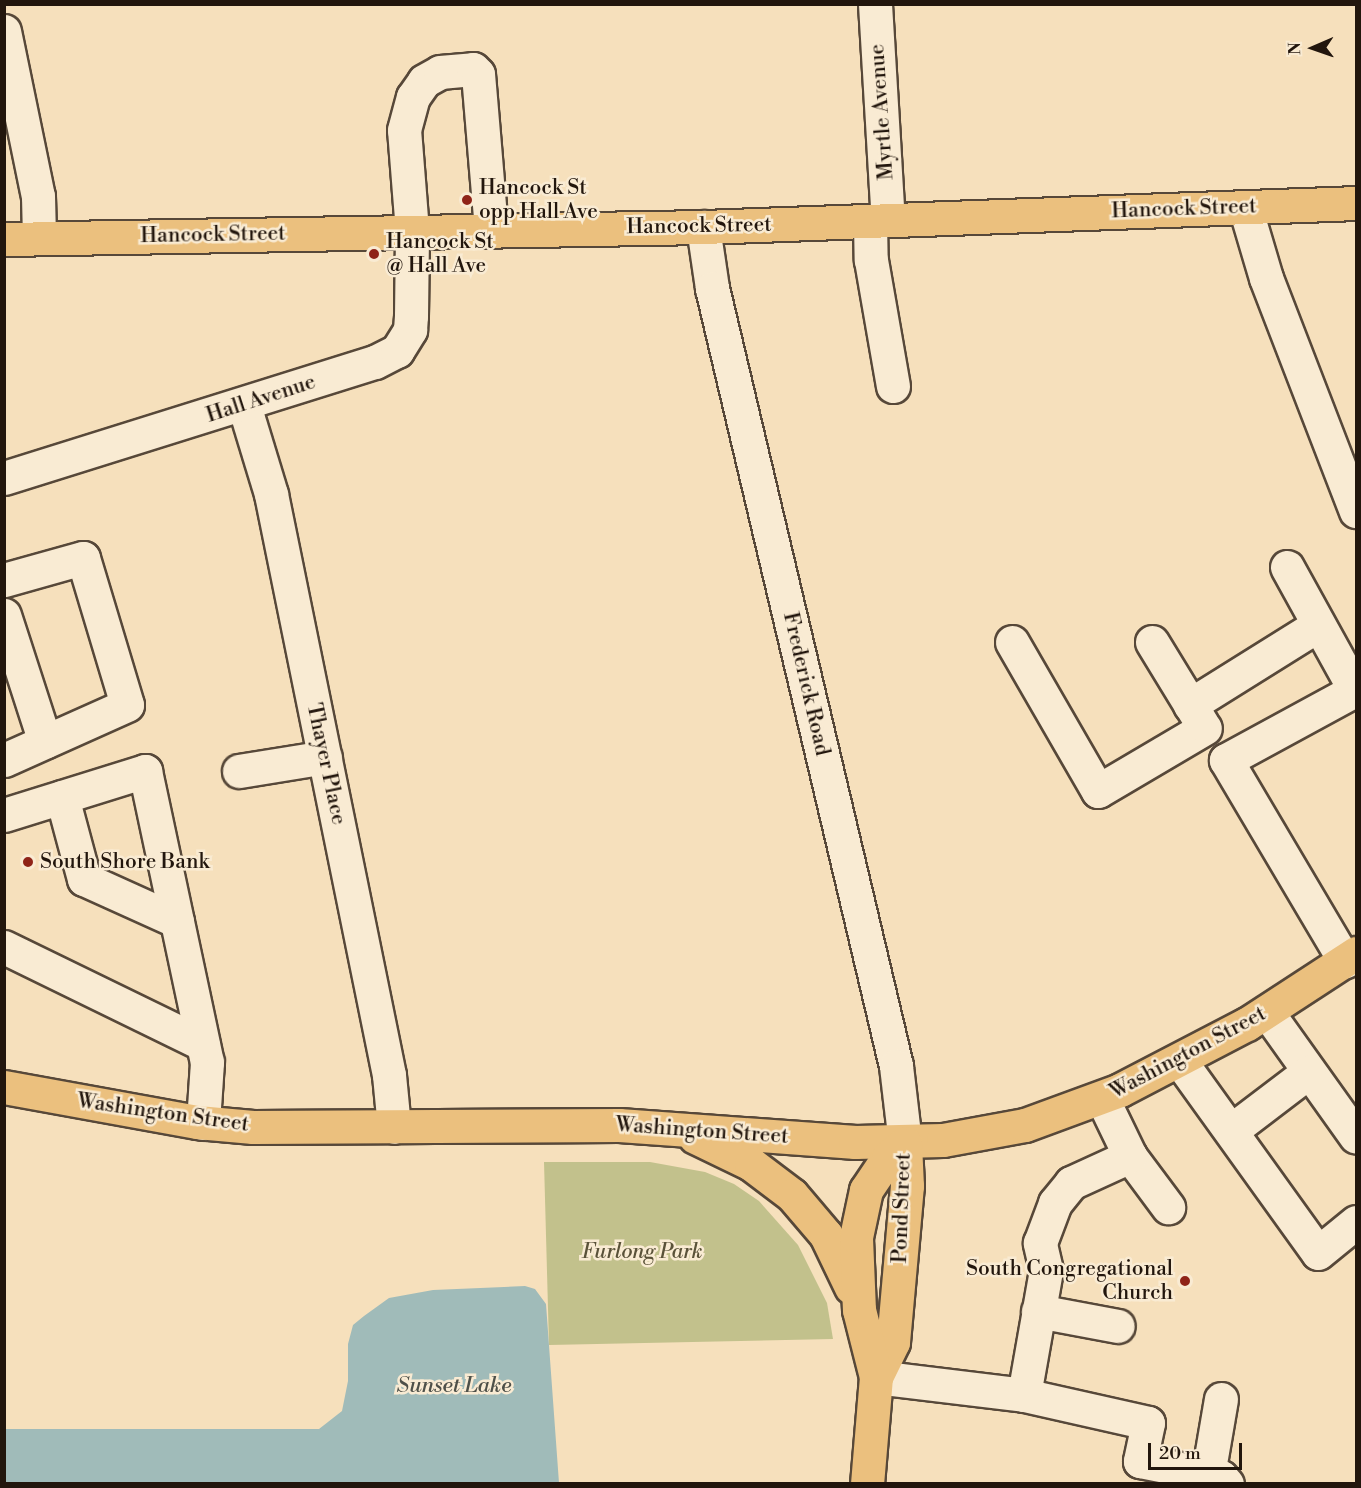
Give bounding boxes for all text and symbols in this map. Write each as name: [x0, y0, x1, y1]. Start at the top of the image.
north arrow: [1283, 18, 1343, 78]
text: N: [1285, 42, 1305, 55]
street label: Myrtle Avenue: [865, 43, 899, 181]
place label: Hancock St opp Hall Ave: [479, 175, 598, 225]
marker: Hancock St opp Hall Ave: [460, 193, 474, 207]
street label: Hancock Street: [1111, 194, 1257, 224]
street label: Hancock Street: [626, 212, 772, 240]
street label: Hancock Street: [140, 221, 286, 249]
place label: Hancock St @ Hall Ave: [386, 229, 494, 279]
marker: Hancock St @ Hall Ave: [367, 247, 381, 261]
street label: Hall Avenue: [203, 369, 319, 429]
street label: Frederick Road: [777, 610, 835, 758]
street label: Thayer Place: [301, 701, 351, 827]
place label: South Shore Bank: [40, 849, 209, 875]
marker: South Shore Bank: [21, 855, 35, 869]
street label: Washington Street: [1106, 1001, 1270, 1105]
street label: Washington Street: [75, 1088, 251, 1138]
street label: Washington Street: [615, 1112, 789, 1150]
street label: Pond Street: [887, 1152, 917, 1264]
park label: Furlong Park: [581, 1239, 703, 1265]
place label: South Congregational Church: [966, 1256, 1173, 1306]
marker: South Congregational Church: [1178, 1274, 1192, 1288]
water label: Sunset Lake: [397, 1373, 511, 1399]
scale bar: [1151, 1431, 1246, 1469]
text: 20 m: [1159, 1442, 1201, 1465]

